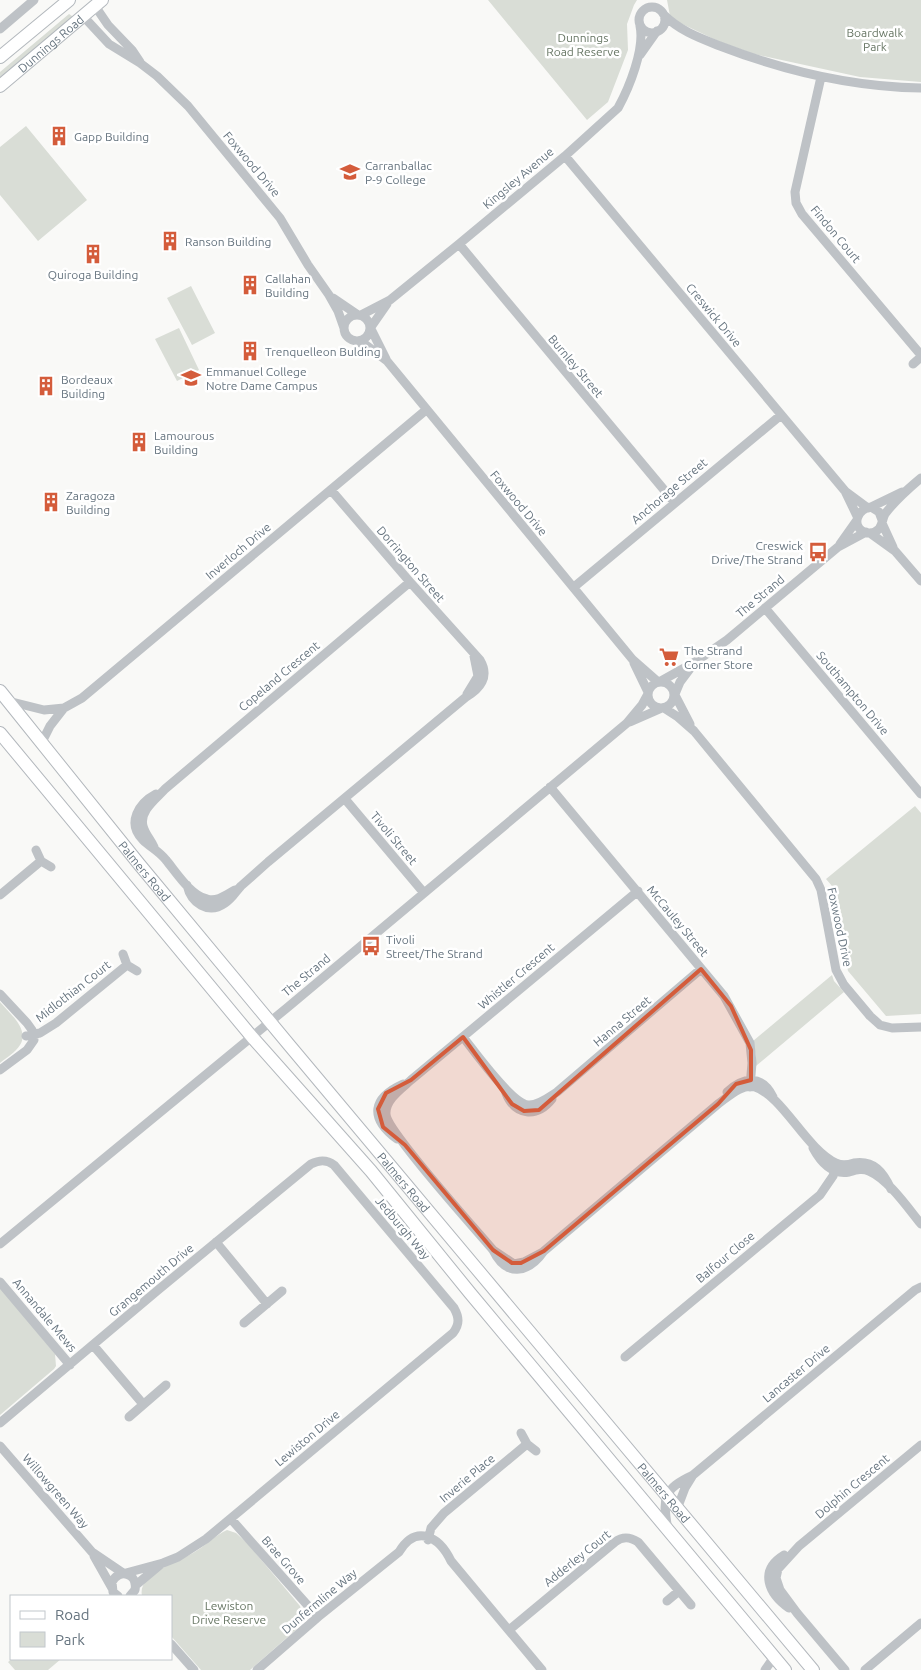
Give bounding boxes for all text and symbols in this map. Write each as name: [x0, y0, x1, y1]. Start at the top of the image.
street label: Dunnings Road: [15, 12, 86, 75]
park label: Boardwalk Park: [846, 26, 904, 53]
park label: Dunnings Road Reserve: [546, 31, 620, 58]
building icon: Gapp Building: [48, 125, 70, 147]
street label: Foxwood Drive: [221, 129, 283, 199]
place label: Gapp Building: [74, 130, 149, 143]
street label: Kingsley Avenue: [480, 145, 556, 211]
place label: Carranballac P-9 College: [365, 159, 432, 186]
school or university icon: Carranballac P-9 College: [339, 161, 361, 183]
street label: Findon Court: [808, 203, 864, 265]
building icon: Ranson Building: [159, 230, 181, 252]
place label: Ranson Building: [185, 235, 272, 248]
building icon: Quiroga Building: [82, 243, 104, 265]
place label: Quiroga Building: [48, 268, 138, 281]
place label: Callahan Building: [265, 272, 311, 299]
building icon: Callahan Building: [239, 274, 261, 296]
street label: Creswick Drive: [684, 281, 744, 349]
street label: Burnley Street: [546, 332, 606, 400]
building icon: Trenquelleon Bulding: [239, 340, 261, 362]
place label: Trenquelleon Bulding: [265, 345, 381, 358]
place label: Emmanuel College Notre Dame Campus: [206, 365, 318, 392]
school or university icon: Emmanuel College Notre Dame Campus: [180, 367, 202, 389]
place label: Bordeaux Building: [61, 373, 113, 400]
building icon: Bordeaux Building: [35, 375, 57, 397]
place label: Lamourous Building: [154, 429, 214, 456]
building icon: Lamourous Building: [128, 431, 150, 453]
street label: Anchorage Street: [629, 455, 710, 526]
street label: Foxwood Drive: [488, 468, 550, 538]
place label: Zaragoza Building: [66, 489, 115, 516]
building icon: Zaragoza Building: [40, 491, 62, 513]
street label: Inverloch Drive: [203, 520, 273, 582]
street label: Dorrington Street: [375, 523, 448, 605]
place label: Creswick Drive/The Strand: [711, 539, 803, 566]
bus stop icon: Creswick Drive/The Strand: [807, 541, 829, 563]
street label: The Strand: [733, 572, 787, 620]
street label: Copeland Crescent: [236, 638, 322, 714]
place label: The Strand Corner Store: [684, 644, 753, 671]
supermarket icon: The Strand Corner Store: [658, 646, 680, 668]
street label: Southampton Drive: [814, 649, 892, 737]
street label: Tivoli Street: [368, 809, 420, 867]
street label: Palmers Road: [117, 838, 173, 903]
street label: McCauley Street: [645, 883, 712, 959]
street label: Foxwood Drive: [825, 886, 855, 968]
place label: Tivoli Street/The Strand: [386, 933, 483, 960]
bus stop icon: Tivoli Street/The Strand: [360, 935, 382, 957]
street label: Whistler Crescent: [475, 940, 557, 1012]
street label: The Strand: [279, 951, 333, 999]
street label: Midlothian Court: [33, 958, 113, 1024]
street label: Hanna Street: [591, 993, 653, 1049]
street label: Palmers Road: [375, 1150, 433, 1214]
street label: Jedburgh Way: [373, 1194, 433, 1262]
street label: Balfour Close: [693, 1229, 757, 1285]
street label: Grangemouth Drive: [106, 1241, 196, 1319]
street label: Annandale Mews: [11, 1276, 79, 1354]
street label: Lancaster Drive: [760, 1341, 832, 1405]
street label: Lewiston Drive: [272, 1407, 342, 1469]
street label: Willowgreen Way: [20, 1451, 92, 1531]
street label: Inverie Place: [437, 1451, 497, 1505]
street label: Dolphin Crescent: [812, 1451, 892, 1521]
street label: Palmers Road: [636, 1460, 693, 1525]
street label: Adderley Court: [541, 1527, 613, 1589]
street label: Brae Grove: [260, 1533, 308, 1587]
street label: Dunfermline Way: [279, 1566, 359, 1636]
legend: [10, 1595, 172, 1660]
park label: Lewiston Drive Reserve: [192, 1599, 266, 1626]
text: Road: [55, 1606, 90, 1623]
text: Park: [55, 1631, 85, 1648]

